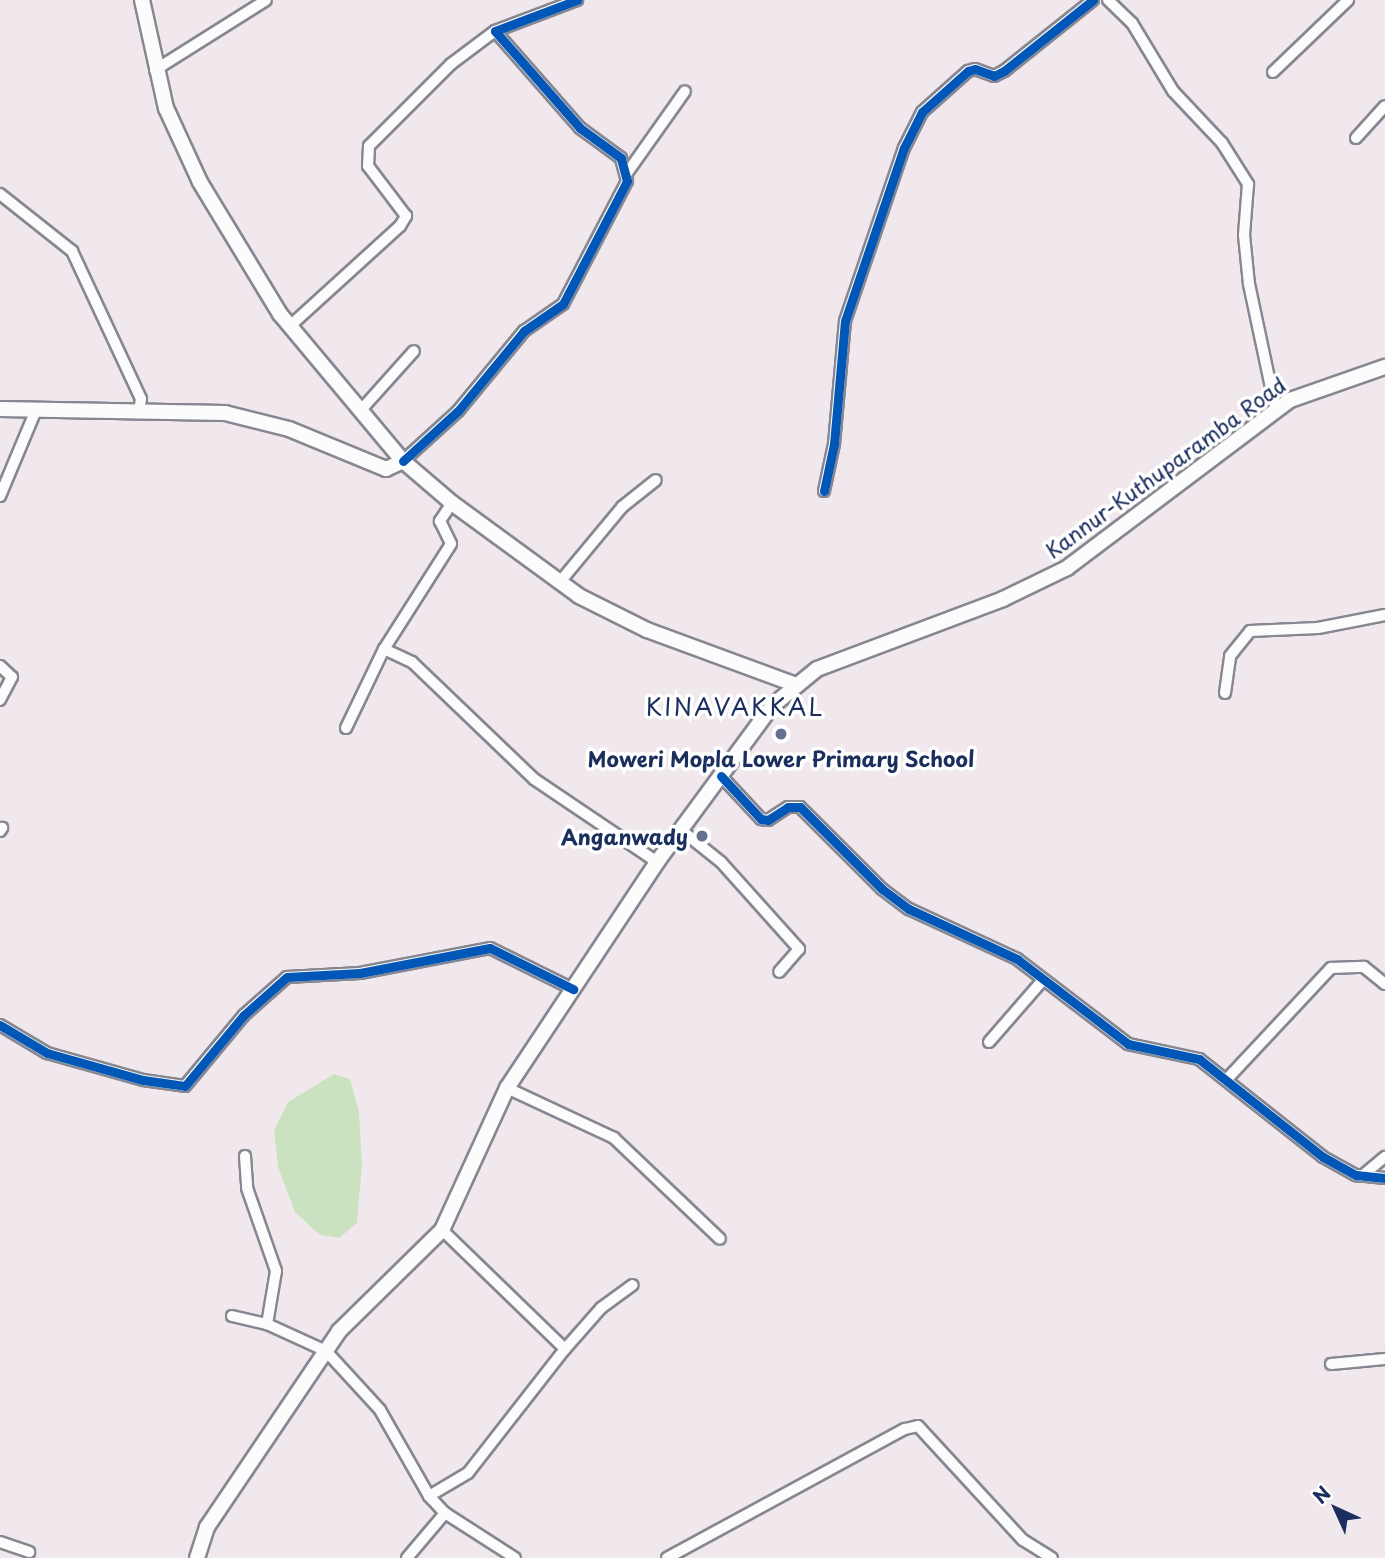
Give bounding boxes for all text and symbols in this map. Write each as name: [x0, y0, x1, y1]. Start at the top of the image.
street label: Kannur-Kuthuparamba Road: [1039, 371, 1291, 563]
district label: KINAVAKKAL: [648, 693, 822, 721]
marker: Moweri Mopla Lower Primary School: [773, 726, 789, 742]
place label: Moweri Mopla Lower Primary School: [586, 745, 976, 771]
place label: Anganwady: [561, 823, 688, 849]
marker: Anganwady: [694, 828, 710, 844]
north arrow: [1301, 1474, 1371, 1544]
text: N: [1306, 1479, 1336, 1509]

